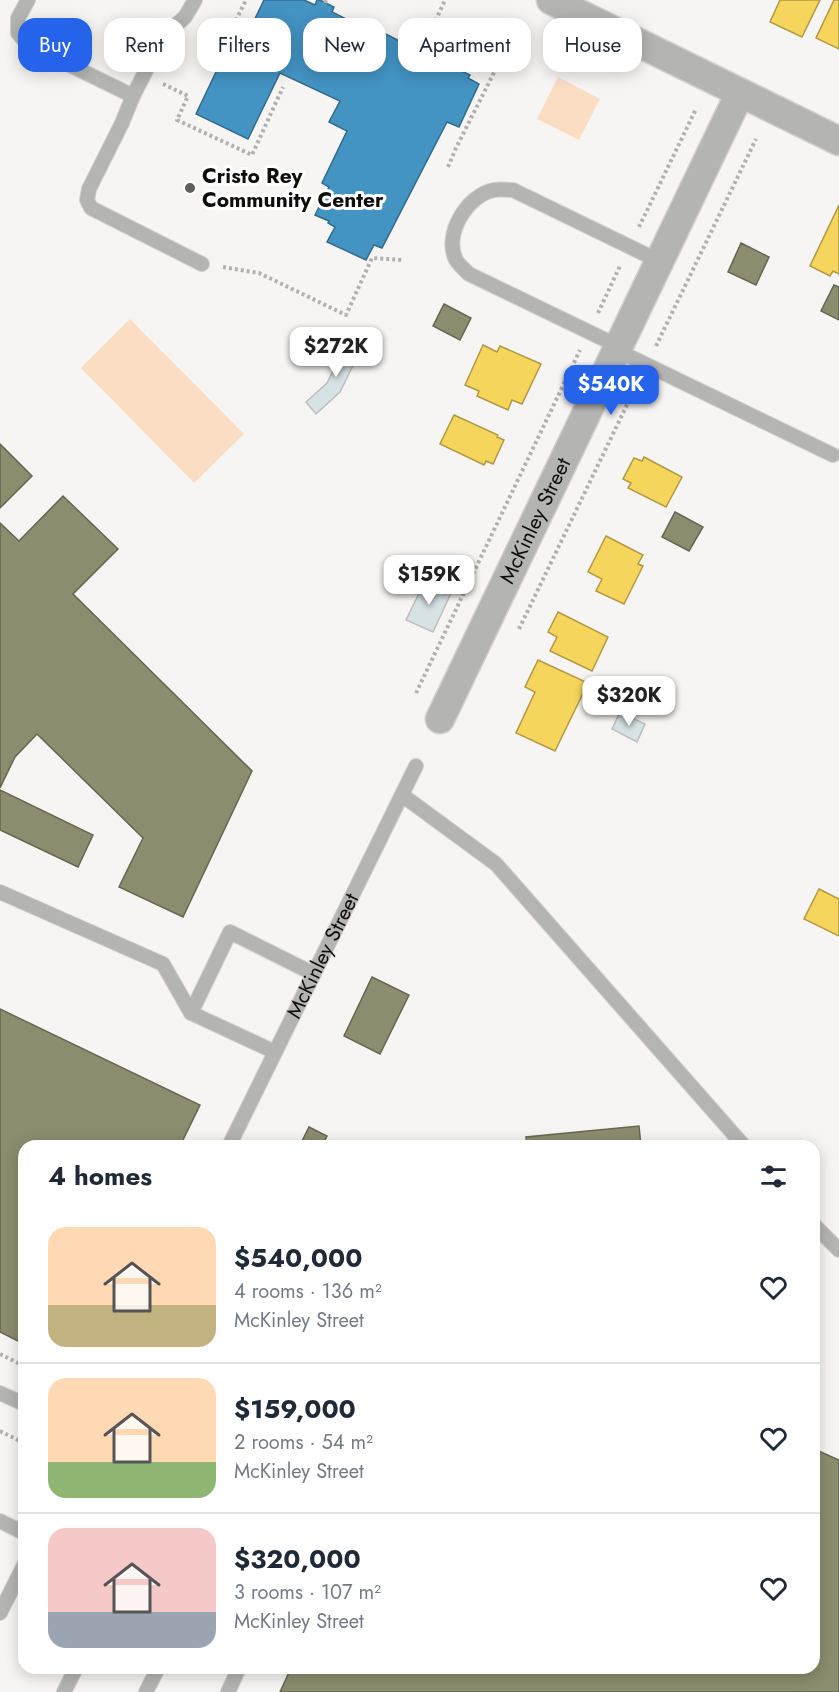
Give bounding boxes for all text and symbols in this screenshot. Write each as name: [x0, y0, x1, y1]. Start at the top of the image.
chip: Buy: [18, 18, 92, 72]
chip: Rent: [104, 18, 185, 72]
chip: Filters: [197, 18, 291, 72]
chip: New: [303, 18, 386, 72]
chip: Apartment: [398, 18, 531, 72]
chip: House: [543, 18, 642, 72]
place label: Cristo Rey Community Center: [202, 161, 384, 215]
marker: Cristo Rey Community Center: [183, 181, 197, 195]
pin: $272K: [294, 327, 378, 378]
text: $272K: [304, 332, 368, 361]
pin: $540K: [569, 365, 653, 416]
text: $540K: [578, 370, 644, 399]
street label: McKinley Street: [492, 453, 578, 589]
pin: $159K: [387, 555, 471, 606]
text: $159K: [398, 560, 460, 589]
pin: $320K: [587, 676, 671, 727]
text: $320K: [596, 681, 662, 710]
street label: McKinley Street: [279, 888, 366, 1024]
text: 4 homes: [48, 1157, 152, 1195]
icon: filters: [757, 1160, 790, 1193]
text: $540,000: [234, 1239, 362, 1277]
icon: home: [96, 1251, 168, 1323]
icon: heart: [757, 1271, 790, 1304]
text: 4 rooms · 136 m²: [234, 1277, 382, 1306]
text: McKinley Street: [234, 1306, 364, 1335]
text: $159,000: [234, 1390, 356, 1428]
icon: home: [96, 1402, 168, 1474]
icon: heart: [757, 1422, 790, 1455]
text: 2 rooms · 54 m²: [234, 1428, 373, 1457]
text: McKinley Street: [234, 1457, 364, 1486]
text: $320,000: [234, 1540, 361, 1578]
icon: home: [96, 1552, 168, 1624]
icon: heart: [757, 1572, 790, 1605]
text: 3 rooms · 107 m²: [234, 1578, 381, 1607]
text: McKinley Street: [234, 1607, 364, 1636]

